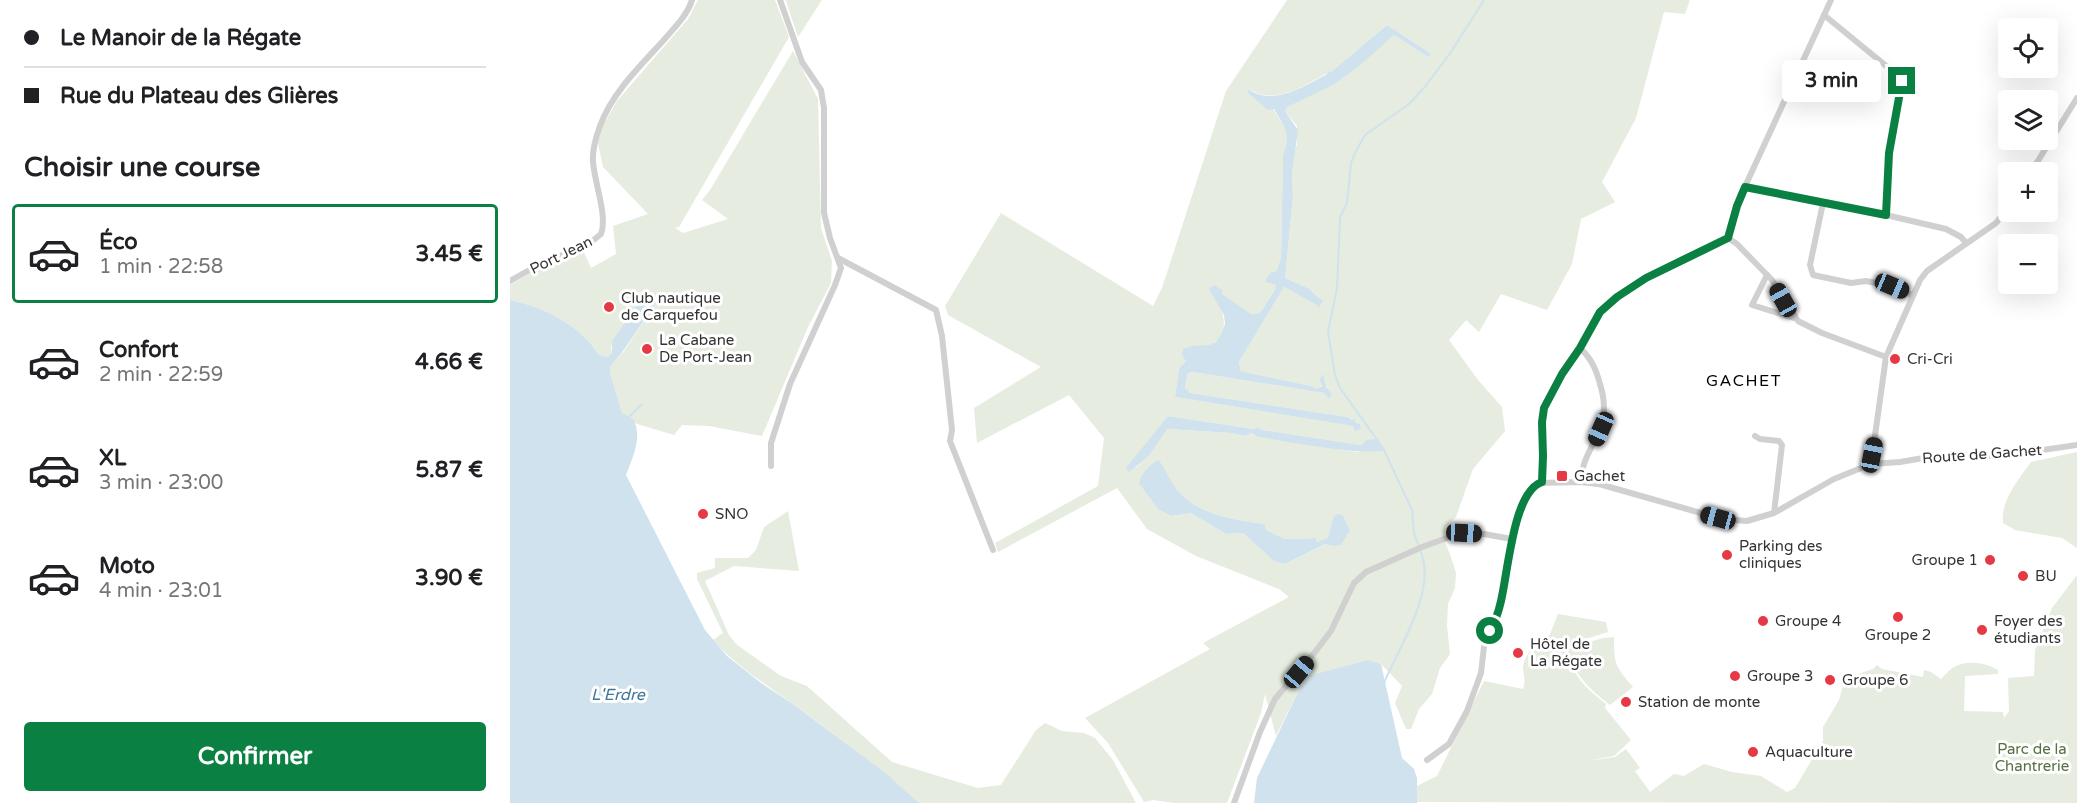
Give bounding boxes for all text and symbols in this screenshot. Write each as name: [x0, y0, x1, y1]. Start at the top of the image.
map controls: [1998, 18, 2058, 294]
button: locate: [1998, 18, 2058, 78]
text: Le Manoir de la Régate: [60, 25, 301, 51]
callout: 3 min: [1782, 60, 1881, 102]
route end: [1888, 67, 1915, 94]
text: 3 min: [1805, 69, 1858, 93]
text: Rue du Plateau des Glières: [60, 83, 338, 109]
button: layers: [1998, 90, 2058, 150]
text: Choisir une course: [24, 151, 260, 184]
button: +: [1998, 162, 2058, 222]
icon: car: [27, 227, 81, 281]
text: Éco: [99, 229, 138, 255]
street label: Port Jean: [527, 232, 595, 278]
button: −: [1998, 234, 2058, 294]
text: 3.45 €: [416, 241, 483, 267]
text: 1 min · 22:58: [99, 255, 223, 279]
car: [1872, 271, 1912, 301]
car: [1766, 280, 1800, 320]
place label: Club nautique de Carquefou: [621, 289, 721, 324]
marker: Club nautique de Carquefou: [602, 300, 616, 314]
place label: La Cabane De Port-Jean: [659, 331, 752, 366]
icon: car: [27, 335, 81, 389]
text: Confort: [99, 337, 178, 363]
marker: La Cabane De Port-Jean: [640, 342, 654, 356]
text: 4.66 €: [415, 349, 483, 375]
place label: Cri-Cri: [1907, 350, 1953, 368]
marker: Cri-Cri: [1888, 352, 1902, 366]
text: 2 min · 22:59: [99, 363, 223, 387]
district label: GACHET: [1706, 371, 1782, 391]
car: [1585, 409, 1617, 449]
car: [1860, 436, 1884, 474]
street label: Route de Gachet: [1922, 441, 2043, 467]
icon: car: [27, 443, 81, 497]
text: XL: [99, 445, 126, 471]
text: 5.87 €: [415, 457, 483, 483]
place label: Gachet: [1574, 467, 1625, 485]
marker: Gachet: [1555, 469, 1569, 483]
text: 3 min · 23:00: [99, 471, 223, 495]
place label: SNO: [715, 505, 748, 523]
car: [1698, 505, 1738, 531]
marker: SNO: [696, 507, 710, 521]
car: [1446, 523, 1482, 543]
place label: Parking des cliniques: [1739, 537, 1822, 572]
marker: Parking des cliniques: [1720, 548, 1734, 562]
icon: car: [27, 551, 81, 605]
place label: Groupe 1: [1912, 551, 1978, 569]
text: Moto: [99, 553, 155, 579]
marker: Groupe 1: [1983, 553, 1997, 567]
text: 3.90 €: [415, 565, 483, 591]
place label: BU: [2035, 567, 2057, 585]
marker: BU: [2016, 569, 2030, 583]
text: 4 min · 23:01: [99, 579, 223, 603]
marker: Groupe 2: [1891, 610, 1905, 624]
place label: Groupe 4: [1775, 612, 1841, 630]
place label: Foyer des étudiants: [1994, 612, 2063, 647]
marker: Groupe 4: [1756, 614, 1770, 628]
route start: [1476, 617, 1503, 644]
marker: Foyer des étudiants: [1975, 623, 1989, 637]
place label: Groupe 2: [1865, 626, 1931, 644]
place label: Hôtel de La Régate: [1530, 635, 1602, 670]
marker: Hôtel de La Régate: [1511, 646, 1525, 660]
car: [1281, 652, 1317, 692]
place label: Groupe 3: [1747, 667, 1813, 685]
marker: Groupe 3: [1728, 669, 1742, 683]
place label: Groupe 6: [1842, 671, 1908, 689]
marker: Groupe 6: [1823, 673, 1837, 687]
water label: L'Erdre: [591, 685, 646, 705]
place label: Station de monte: [1638, 693, 1760, 711]
marker: Station de monte: [1619, 695, 1633, 709]
button: Confirmer: [24, 722, 486, 791]
park label: Parc de la Chantrerie: [1995, 740, 2069, 775]
place label: Aquaculture: [1765, 743, 1853, 761]
marker: Aquaculture: [1746, 745, 1760, 759]

